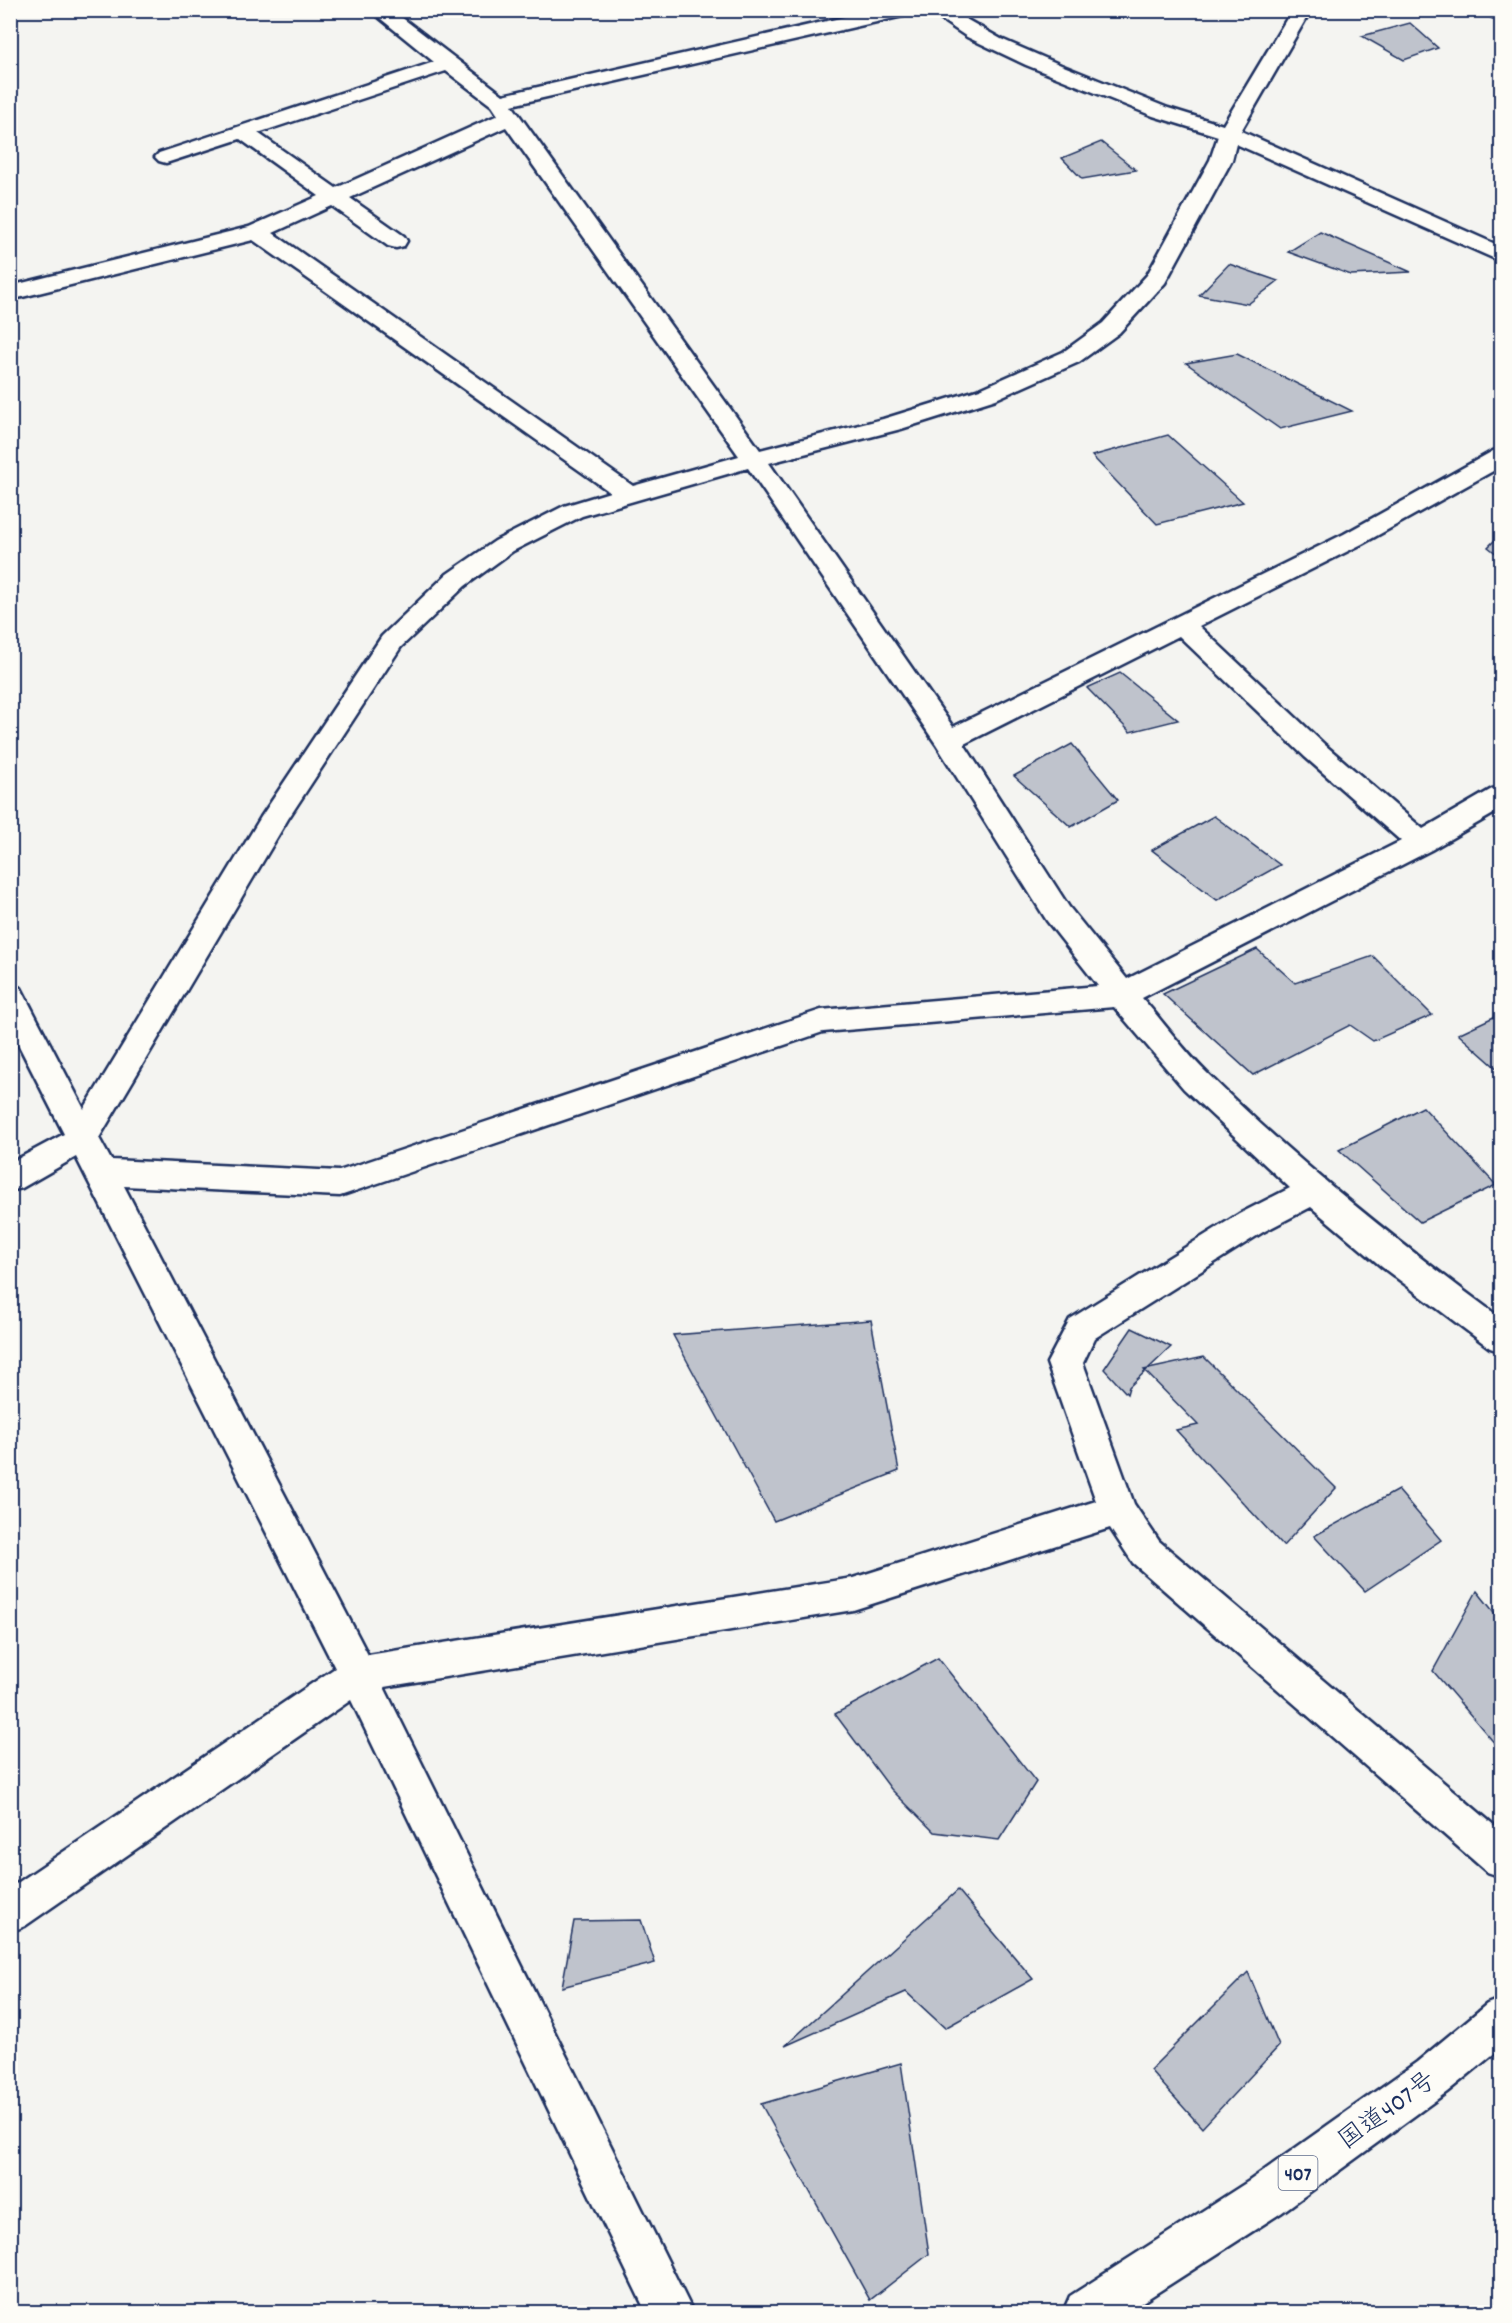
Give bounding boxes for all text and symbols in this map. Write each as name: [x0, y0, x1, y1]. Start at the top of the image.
street label: 国道407号: [1332, 2064, 1445, 2160]
road number: 407: [1278, 2156, 1318, 2190]

